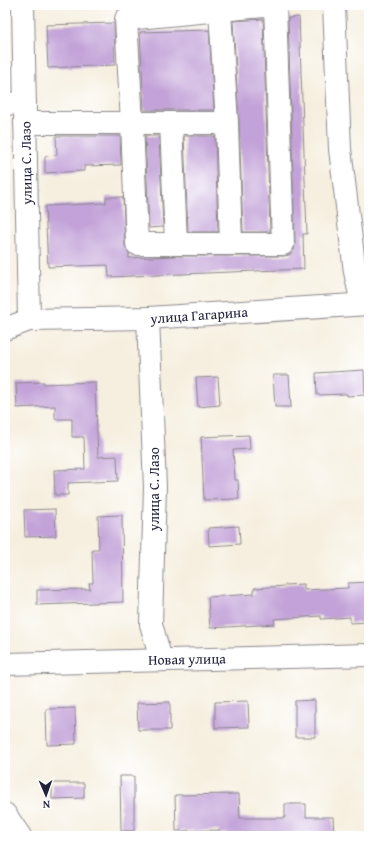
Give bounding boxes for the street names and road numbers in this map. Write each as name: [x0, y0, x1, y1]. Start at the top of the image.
street label: улица С. Лазо: [15, 121, 37, 206]
street label: улица Гагарина: [149, 302, 249, 328]
street label: улица С. Лазо: [144, 447, 164, 532]
street label: Новая улица: [148, 648, 226, 670]

